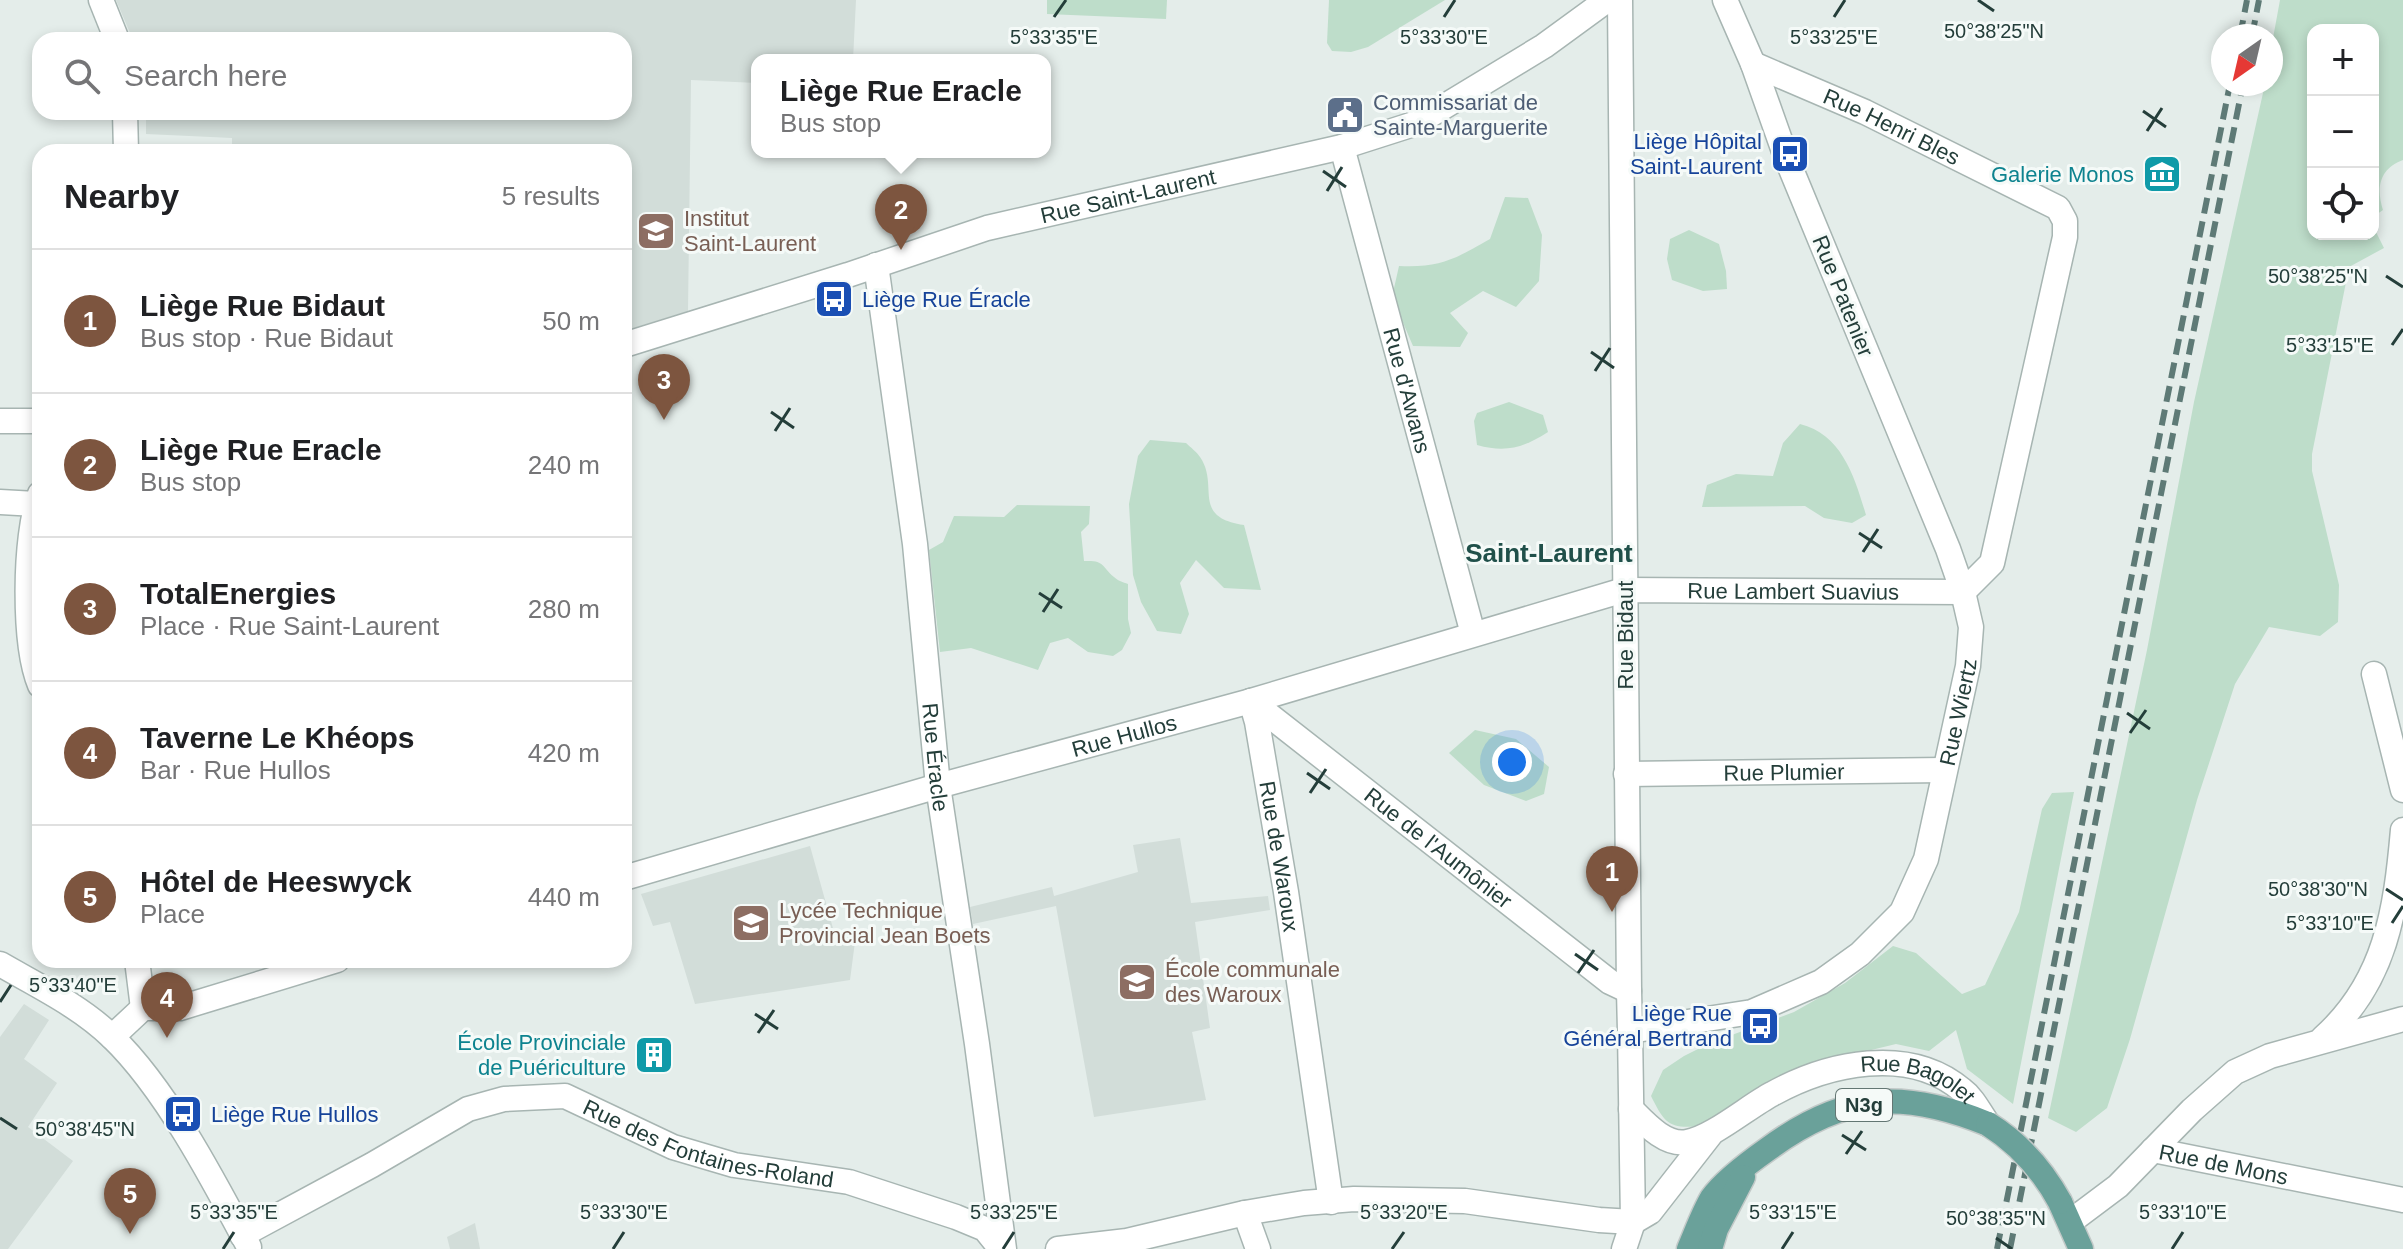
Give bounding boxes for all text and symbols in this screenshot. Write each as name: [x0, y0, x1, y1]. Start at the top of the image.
text: 50°38'25"N: [1944, 20, 2044, 42]
north arrow: [2211, 24, 2283, 96]
map controls: [2307, 24, 2379, 240]
button: +: [2307, 24, 2379, 96]
text: 5°33'35"E: [1010, 26, 1098, 48]
text: 5°33'30"E: [1400, 26, 1488, 48]
text: 5°33'25"E: [1790, 26, 1878, 48]
search box: [32, 32, 632, 120]
icon: search: [60, 54, 104, 98]
popup: [751, 54, 1051, 158]
text: Search here: [124, 59, 287, 92]
text: Liège Rue Eracle: [780, 74, 1022, 107]
street label: Rue Henri Bles: [1820, 83, 1964, 170]
place label: Commissariat de Sainte-Marguerite: [1373, 90, 1548, 140]
public building icon: Commissariat de Sainte-Marguerite: [1324, 94, 1366, 136]
button: −: [2307, 96, 2379, 168]
text: Bus stop: [780, 108, 881, 138]
place label: Liège Hôpital Saint-Laurent: [1630, 129, 1762, 179]
bus stop icon: Liège Hôpital Saint-Laurent: [1769, 133, 1811, 175]
museum icon: Galerie Monos: [2141, 153, 2183, 195]
place label: Galerie Monos: [1991, 162, 2134, 187]
street label: Rue Saint-Laurent: [1038, 164, 1218, 228]
button: locate: [2307, 168, 2379, 240]
text: Nearby: [64, 177, 179, 215]
text: 5 results: [502, 181, 600, 211]
pin: 2: [875, 184, 927, 250]
place label: Institut Saint-Laurent: [684, 206, 816, 256]
school or university icon: Institut Saint-Laurent: [635, 210, 677, 252]
street label: Rue Patenier: [1807, 232, 1879, 360]
text: 50°38'25"N: [2268, 265, 2368, 287]
bus stop icon: Liège Rue Éracle: [813, 278, 855, 320]
place label: Liège Rue Éracle: [862, 287, 1031, 312]
text: Liège Rue Bidaut: [140, 289, 385, 322]
text: 1: [83, 306, 97, 336]
text: 50 m: [542, 306, 600, 336]
text: Bus stop · Rue Bidaut: [140, 323, 393, 353]
street label: Rue d'Awans: [1379, 325, 1436, 456]
text: 5°33'15"E: [2286, 334, 2374, 356]
pin: 3: [638, 354, 690, 420]
text: Liège Rue Eracle: [140, 433, 382, 466]
text: 2: [83, 450, 97, 480]
text: 240 m: [528, 450, 600, 480]
text: Bus stop: [140, 467, 241, 497]
district label: Saint-Laurent: [1465, 538, 1633, 568]
text: TotalEnergies: [140, 577, 336, 610]
street label: Rue Lambert Suavius: [1687, 578, 1899, 604]
street label: Rue Bidaut: [1613, 581, 1638, 689]
text: 3: [83, 594, 97, 624]
text: 280 m: [528, 594, 600, 624]
text: Place · Rue Saint-Laurent: [140, 611, 439, 641]
street label: Rue Wiertz: [1934, 658, 1981, 768]
street label: Rue Éracle: [918, 702, 954, 813]
street label: Rue Hullos: [1069, 709, 1179, 762]
text: Taverne Le Khéops: [140, 721, 415, 754]
text: 4: [83, 738, 97, 768]
text: 420 m: [528, 738, 600, 768]
your location: [1492, 742, 1532, 782]
text: Bar · Rue Hullos: [140, 755, 331, 785]
street label: Rue Plumier: [1723, 759, 1845, 785]
street label: Rue de Waroux: [1255, 779, 1304, 933]
street label: Rue de l'Aumônier: [1360, 782, 1517, 913]
pin: 1: [1586, 846, 1638, 912]
text: Hôtel de Heeswyck: [140, 865, 412, 898]
text: 50°38'30"N: [2268, 878, 2368, 900]
text: 5: [83, 882, 97, 912]
text: 440 m: [528, 882, 600, 912]
place label: Lycée Technique Provincial Jean Boets: [779, 898, 991, 948]
text: Place: [140, 899, 205, 929]
school or university icon: Lycée Technique Provincial Jean Boets: [730, 902, 772, 944]
text: 5°33'10"E: [2286, 912, 2374, 934]
place label: École communale des Waroux: [1165, 957, 1340, 1007]
school or university icon: École communale des Waroux: [1116, 961, 1158, 1003]
pin: 4: [141, 972, 193, 1038]
text: 5°33'40"E: [29, 974, 117, 996]
place label: Liège Rue Général Bertrand: [1563, 1001, 1732, 1051]
bus stop icon: Liège Rue Général Bertrand: [1739, 1005, 1781, 1047]
place label: École Provinciale de Puériculture: [457, 1030, 626, 1080]
building icon: École Provinciale de Puériculture: [633, 1034, 675, 1076]
street label: Rue Bagolet: [1859, 1050, 1981, 1107]
road number: N3g: [1836, 1089, 1892, 1121]
bus stop icon: Liège Rue Hullos: [162, 1093, 204, 1135]
street label: Rue des Fontaines-Roland: [579, 1094, 835, 1192]
place label: Liège Rue Hullos: [211, 1102, 379, 1127]
text: 50°38'45"N: [35, 1118, 135, 1140]
street label: Rue de Mons: [2157, 1139, 2290, 1189]
pin: 5: [104, 1168, 156, 1234]
text: 5°33'35"E: [190, 1201, 278, 1223]
text: 5°33'30"E: [580, 1201, 668, 1223]
text: 5°33'25"E: [970, 1201, 1058, 1223]
text: 5°33'20"E: [1360, 1201, 1448, 1223]
text: 5°33'15"E: [1749, 1201, 1837, 1223]
text: 5°33'10"E: [2139, 1201, 2227, 1223]
text: 50°38'35"N: [1946, 1207, 2046, 1229]

